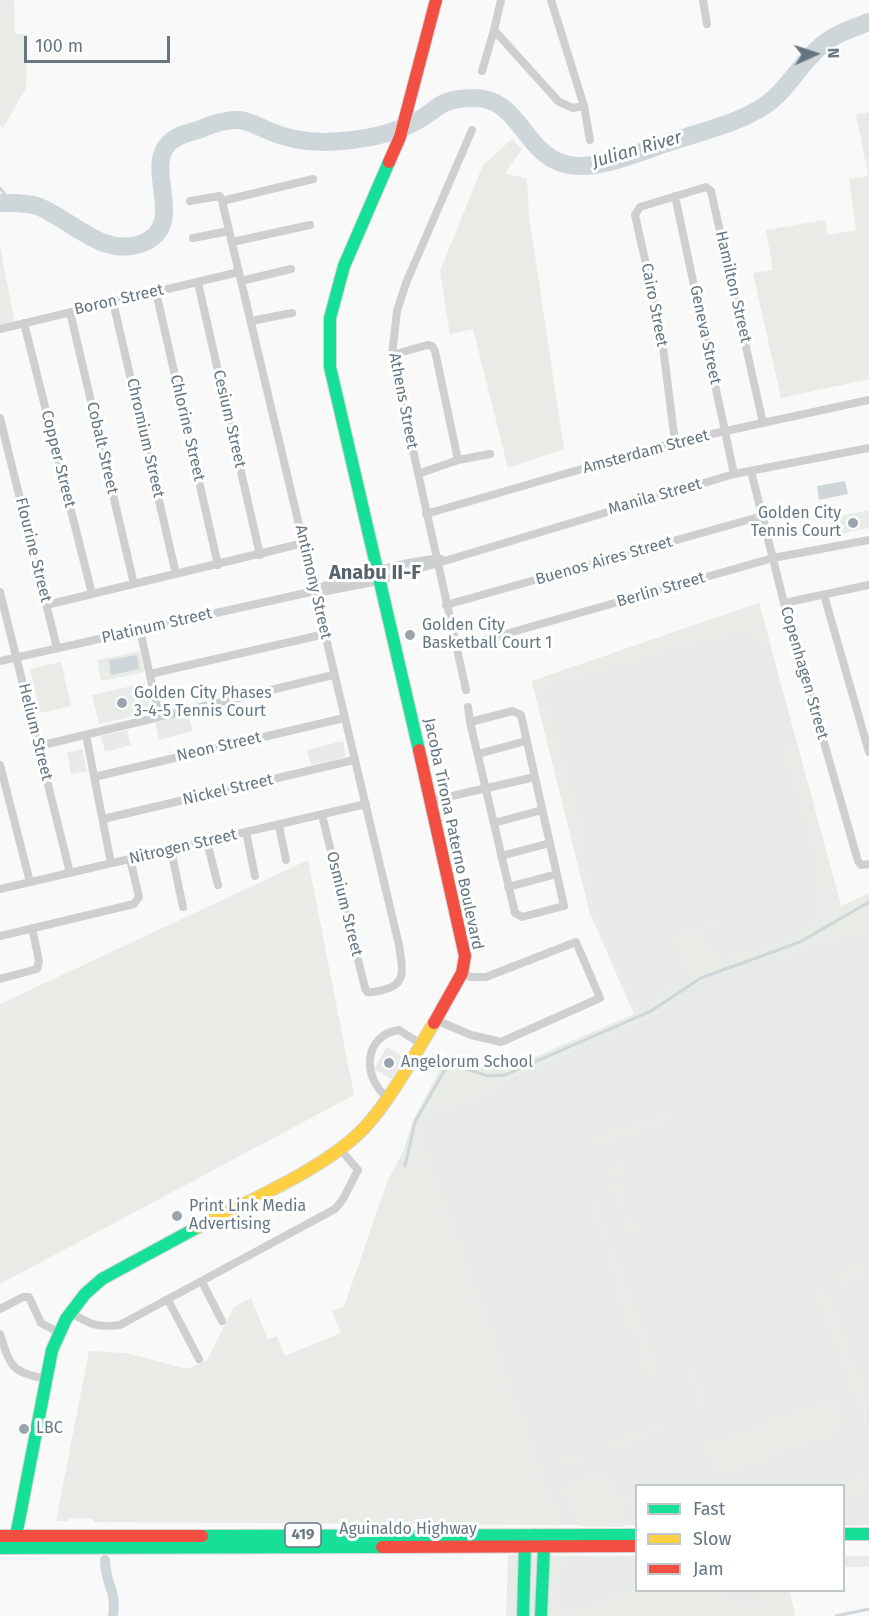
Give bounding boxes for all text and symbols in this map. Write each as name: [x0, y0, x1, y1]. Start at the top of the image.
scale bar: [27, 24, 172, 62]
north arrow: [785, 24, 845, 84]
text: 100 m: [35, 35, 83, 57]
text: N: [824, 47, 843, 59]
water label: Julian River: [590, 127, 684, 173]
street label: Hamilton Street: [711, 229, 755, 345]
street label: Cairo Street: [636, 262, 672, 348]
street label: Boron Street: [72, 280, 166, 320]
street label: Geneva Street: [685, 284, 725, 386]
street label: Athens Street: [384, 351, 422, 451]
street label: Cesium Street: [208, 368, 250, 470]
street label: Chlorine Street: [165, 373, 209, 483]
street label: Chromium Street: [122, 376, 168, 500]
street label: Cobalt Street: [82, 400, 122, 496]
street label: Copper Street: [37, 408, 79, 510]
street label: Amsterdam Street: [581, 426, 711, 478]
street label: Manila Street: [606, 475, 704, 519]
street label: Flourine Street: [11, 496, 55, 604]
place label: Golden City Tennis Court: [751, 504, 841, 542]
marker: Golden City Tennis Court: [846, 516, 860, 530]
street label: Antimony Street: [291, 523, 335, 641]
street label: Buenos Aires Street: [533, 532, 675, 590]
district label: Anabu II-F: [329, 561, 421, 585]
street label: Berlin Street: [615, 568, 707, 612]
street label: Platinum Street: [100, 604, 214, 648]
street label: Copenhagen Street: [776, 604, 832, 742]
place label: Golden City Basketball Court 1: [422, 616, 552, 654]
marker: Golden City Basketball Court 1: [403, 628, 417, 642]
street label: Helium Street: [14, 681, 56, 783]
place label: Golden City Phases 3-4-5 Tennis Court: [134, 684, 272, 722]
marker: Golden City Phases 3-4-5 Tennis Court: [115, 696, 129, 710]
street label: Jacoba Tirona Paterno Boulevard: [419, 716, 487, 952]
street label: Neon Street: [175, 728, 263, 766]
street label: Nickel Street: [181, 770, 275, 810]
street label: Nitrogen Street: [127, 825, 239, 869]
street label: Osmium Street: [322, 850, 366, 958]
place label: Angelorum School: [401, 1053, 533, 1073]
marker: Angelorum School: [382, 1056, 396, 1070]
place label: Print Link Media Advertising: [189, 1197, 306, 1235]
marker: Print Link Media Advertising: [170, 1209, 184, 1223]
place label: LBC: [36, 1419, 63, 1439]
marker: LBC: [17, 1422, 31, 1436]
legend: [635, 1484, 845, 1592]
text: Fast: [693, 1498, 725, 1520]
street label: Aguinaldo Highway: [339, 1520, 477, 1540]
road number: 419: [285, 1523, 321, 1547]
text: Slow: [693, 1528, 731, 1550]
text: Jam: [693, 1558, 724, 1580]

